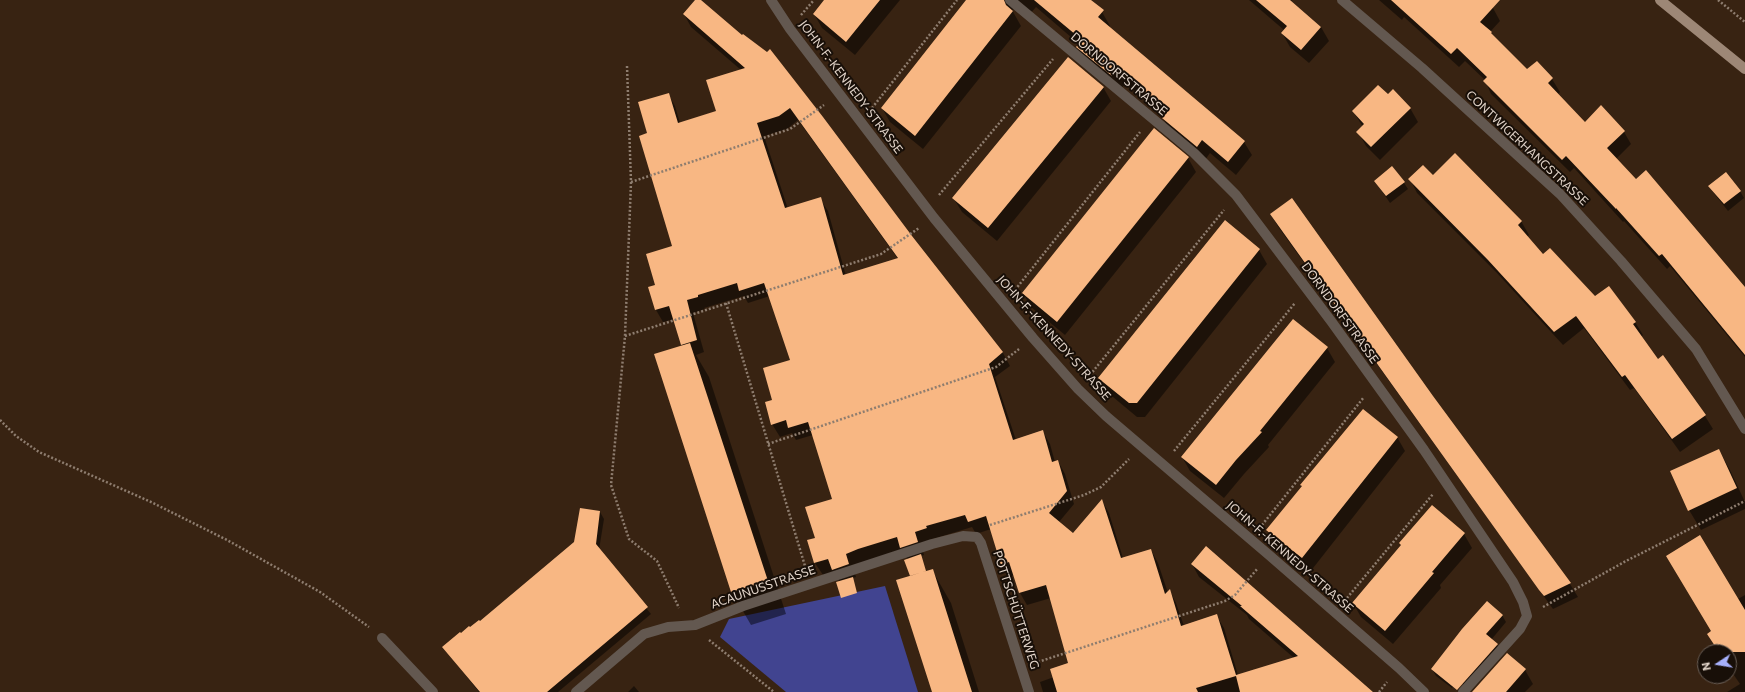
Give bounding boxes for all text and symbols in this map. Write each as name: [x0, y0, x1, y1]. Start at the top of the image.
street label: JOHN-F.-KENNEDY-STRASSE: [796, 18, 906, 156]
street label: DORNDORFSTRASSE: [1068, 29, 1170, 119]
street label: CONTWIGERHANGSTRASSE: [1463, 88, 1591, 208]
street label: DORNDORFSTRASSE: [1298, 260, 1382, 366]
street label: JOHN-F.-KENNEDY-STRASSE: [994, 273, 1114, 403]
street label: JOHN-F.-KENNEDY-STRASSE: [1224, 498, 1356, 616]
street label: POTTSCHÜTTERWEG: [990, 549, 1042, 671]
street label: ACAUNUSSTRASSE: [709, 562, 817, 612]
north arrow: [1697, 644, 1737, 684]
text: N: [1699, 661, 1713, 672]

